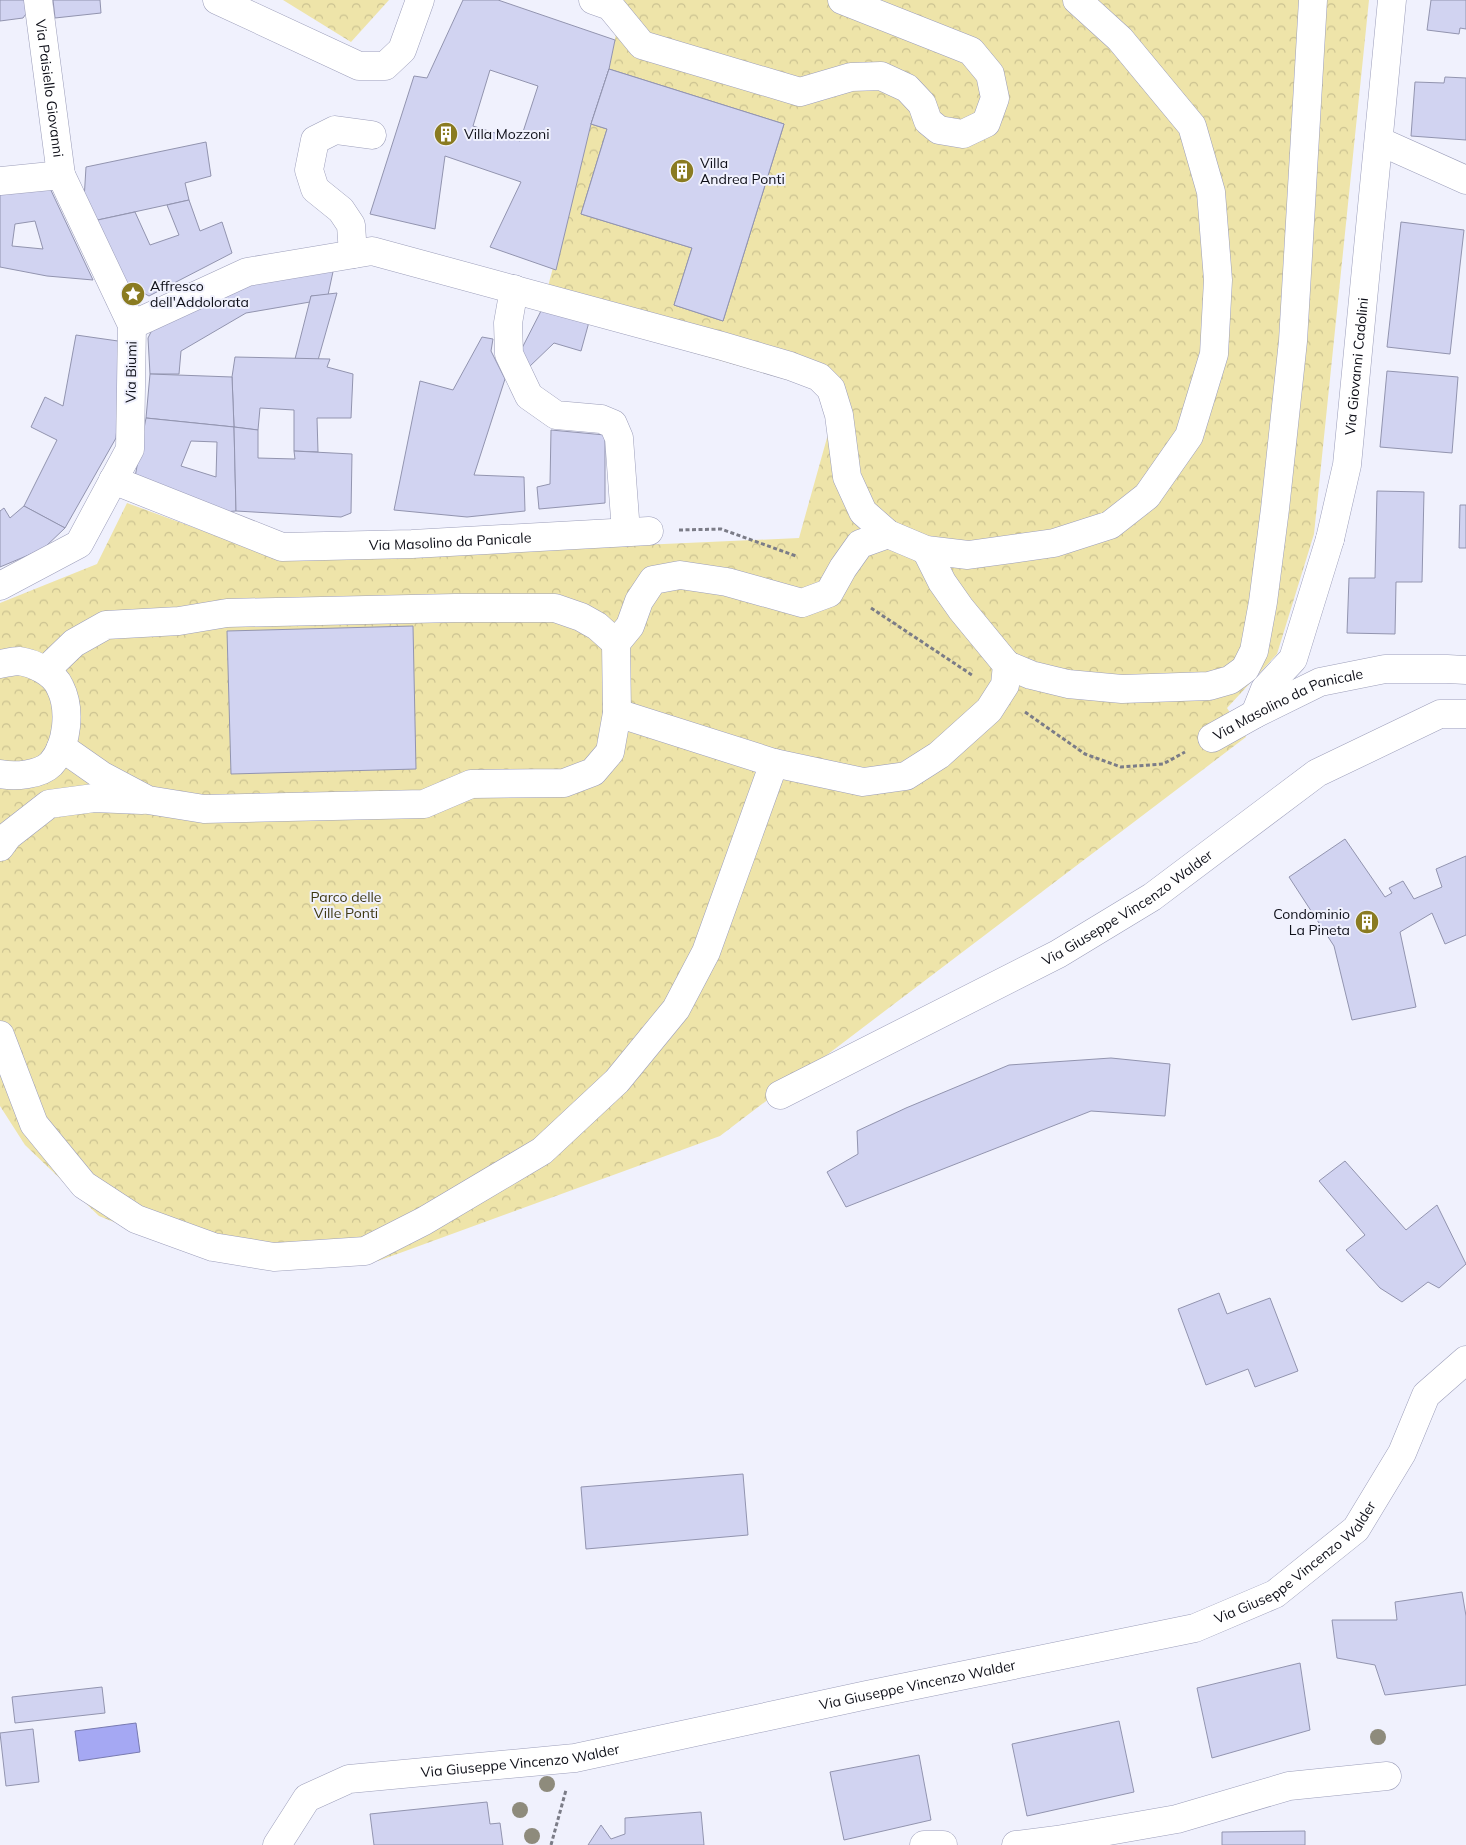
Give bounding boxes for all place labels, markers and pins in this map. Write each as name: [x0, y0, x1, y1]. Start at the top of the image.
building icon: Villa Mozzoni: [433, 121, 459, 147]
place label: Villa Mozzoni: [464, 125, 550, 143]
place label: Villa Andrea Ponti: [700, 154, 785, 188]
building icon: Villa Andrea Ponti: [669, 158, 695, 184]
place label: Affresco dell'Addolorata: [150, 277, 249, 311]
place icon: Affresco dell'Addolorata: [120, 281, 146, 307]
place label: Condominio La Pineta: [1273, 905, 1350, 939]
building icon: Condominio La Pineta: [1354, 909, 1380, 935]

